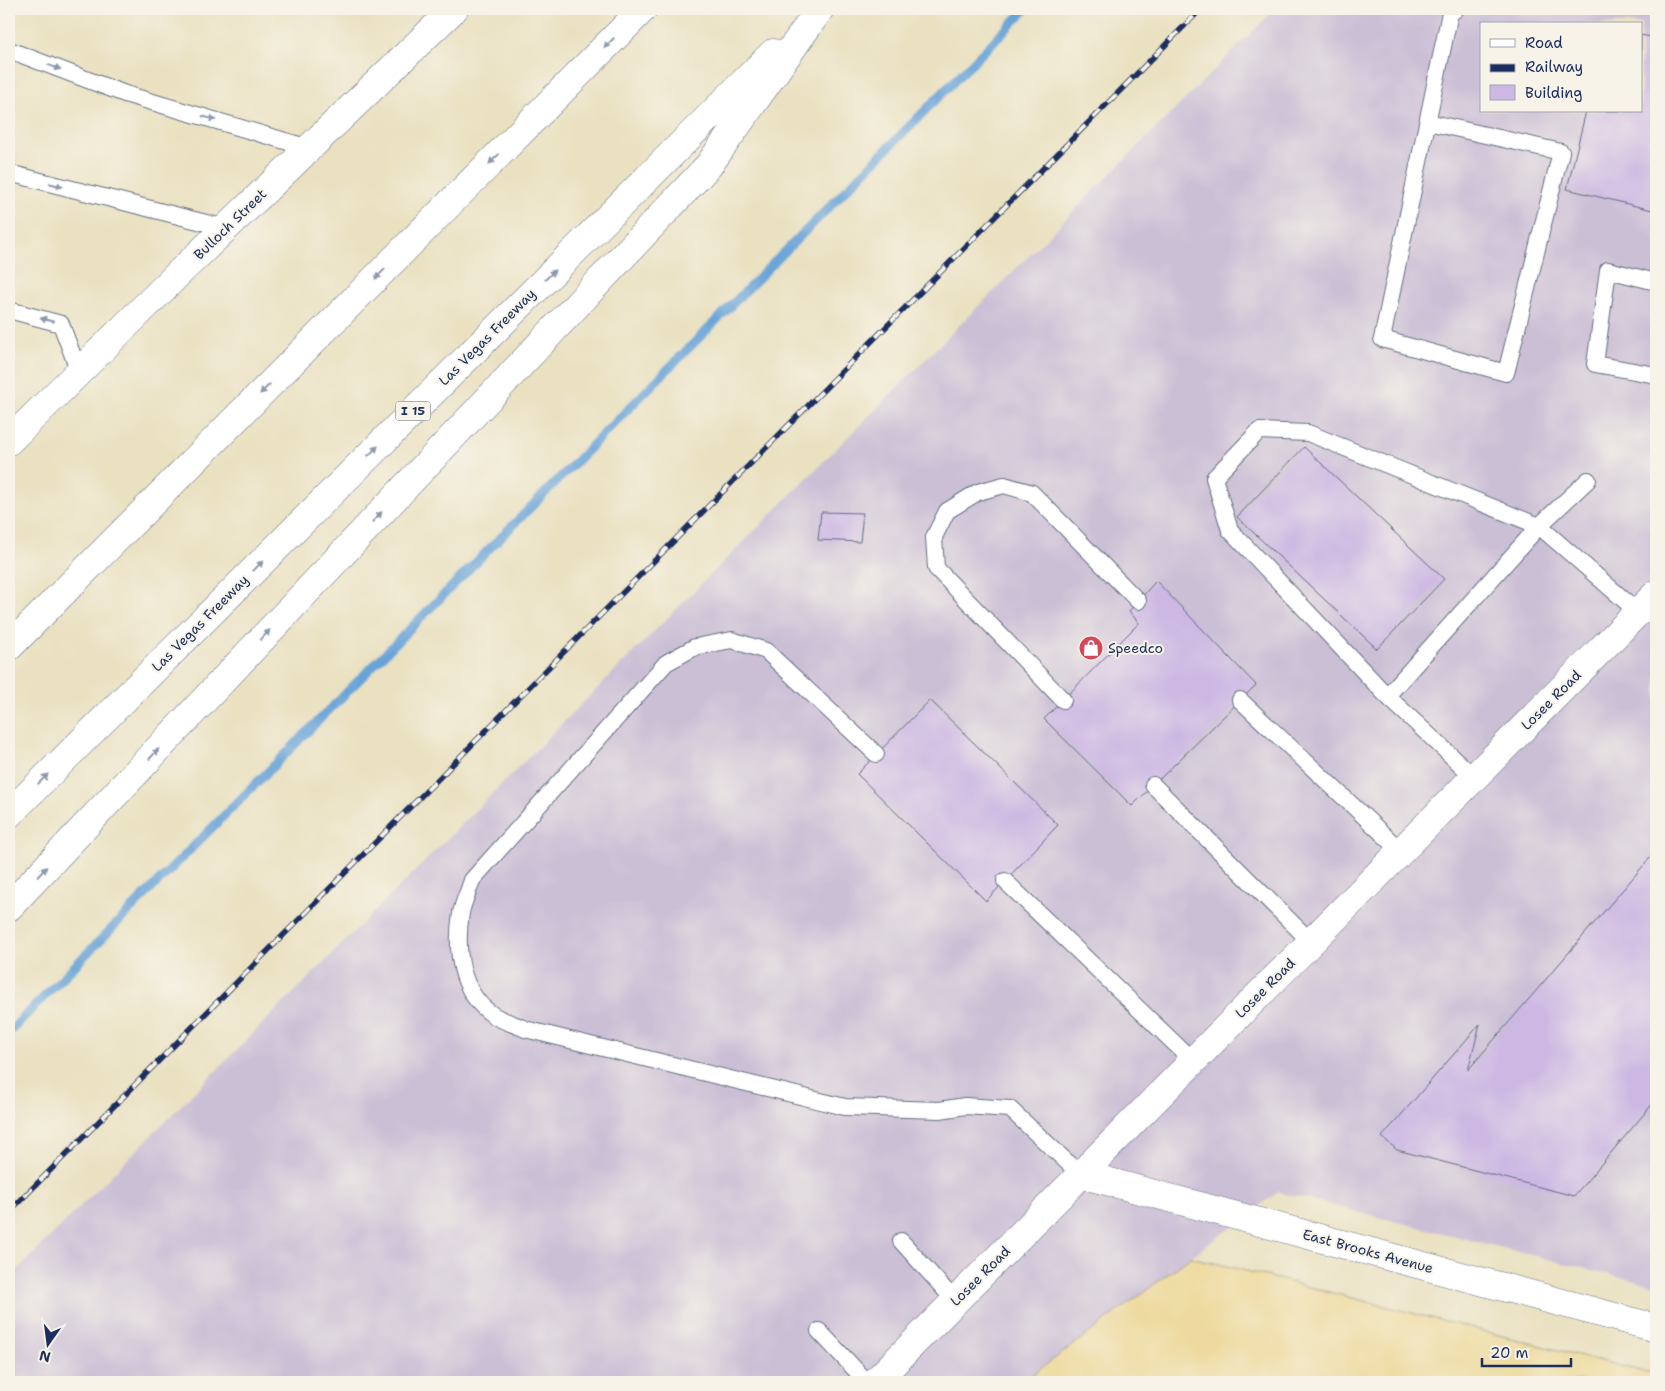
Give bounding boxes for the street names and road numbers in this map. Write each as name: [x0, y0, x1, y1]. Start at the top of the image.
street label: Bulloch Street: [190, 185, 270, 263]
street label: Las Vegas Freeway: [435, 285, 539, 389]
road number: I 15: [396, 402, 430, 421]
street label: Las Vegas Freeway: [148, 571, 252, 675]
street label: Losee Road: [1517, 666, 1585, 734]
street label: Losee Road: [1231, 954, 1299, 1022]
street label: East Brooks Avenue: [1301, 1225, 1435, 1277]
street label: Losee Road: [946, 1242, 1014, 1310]

